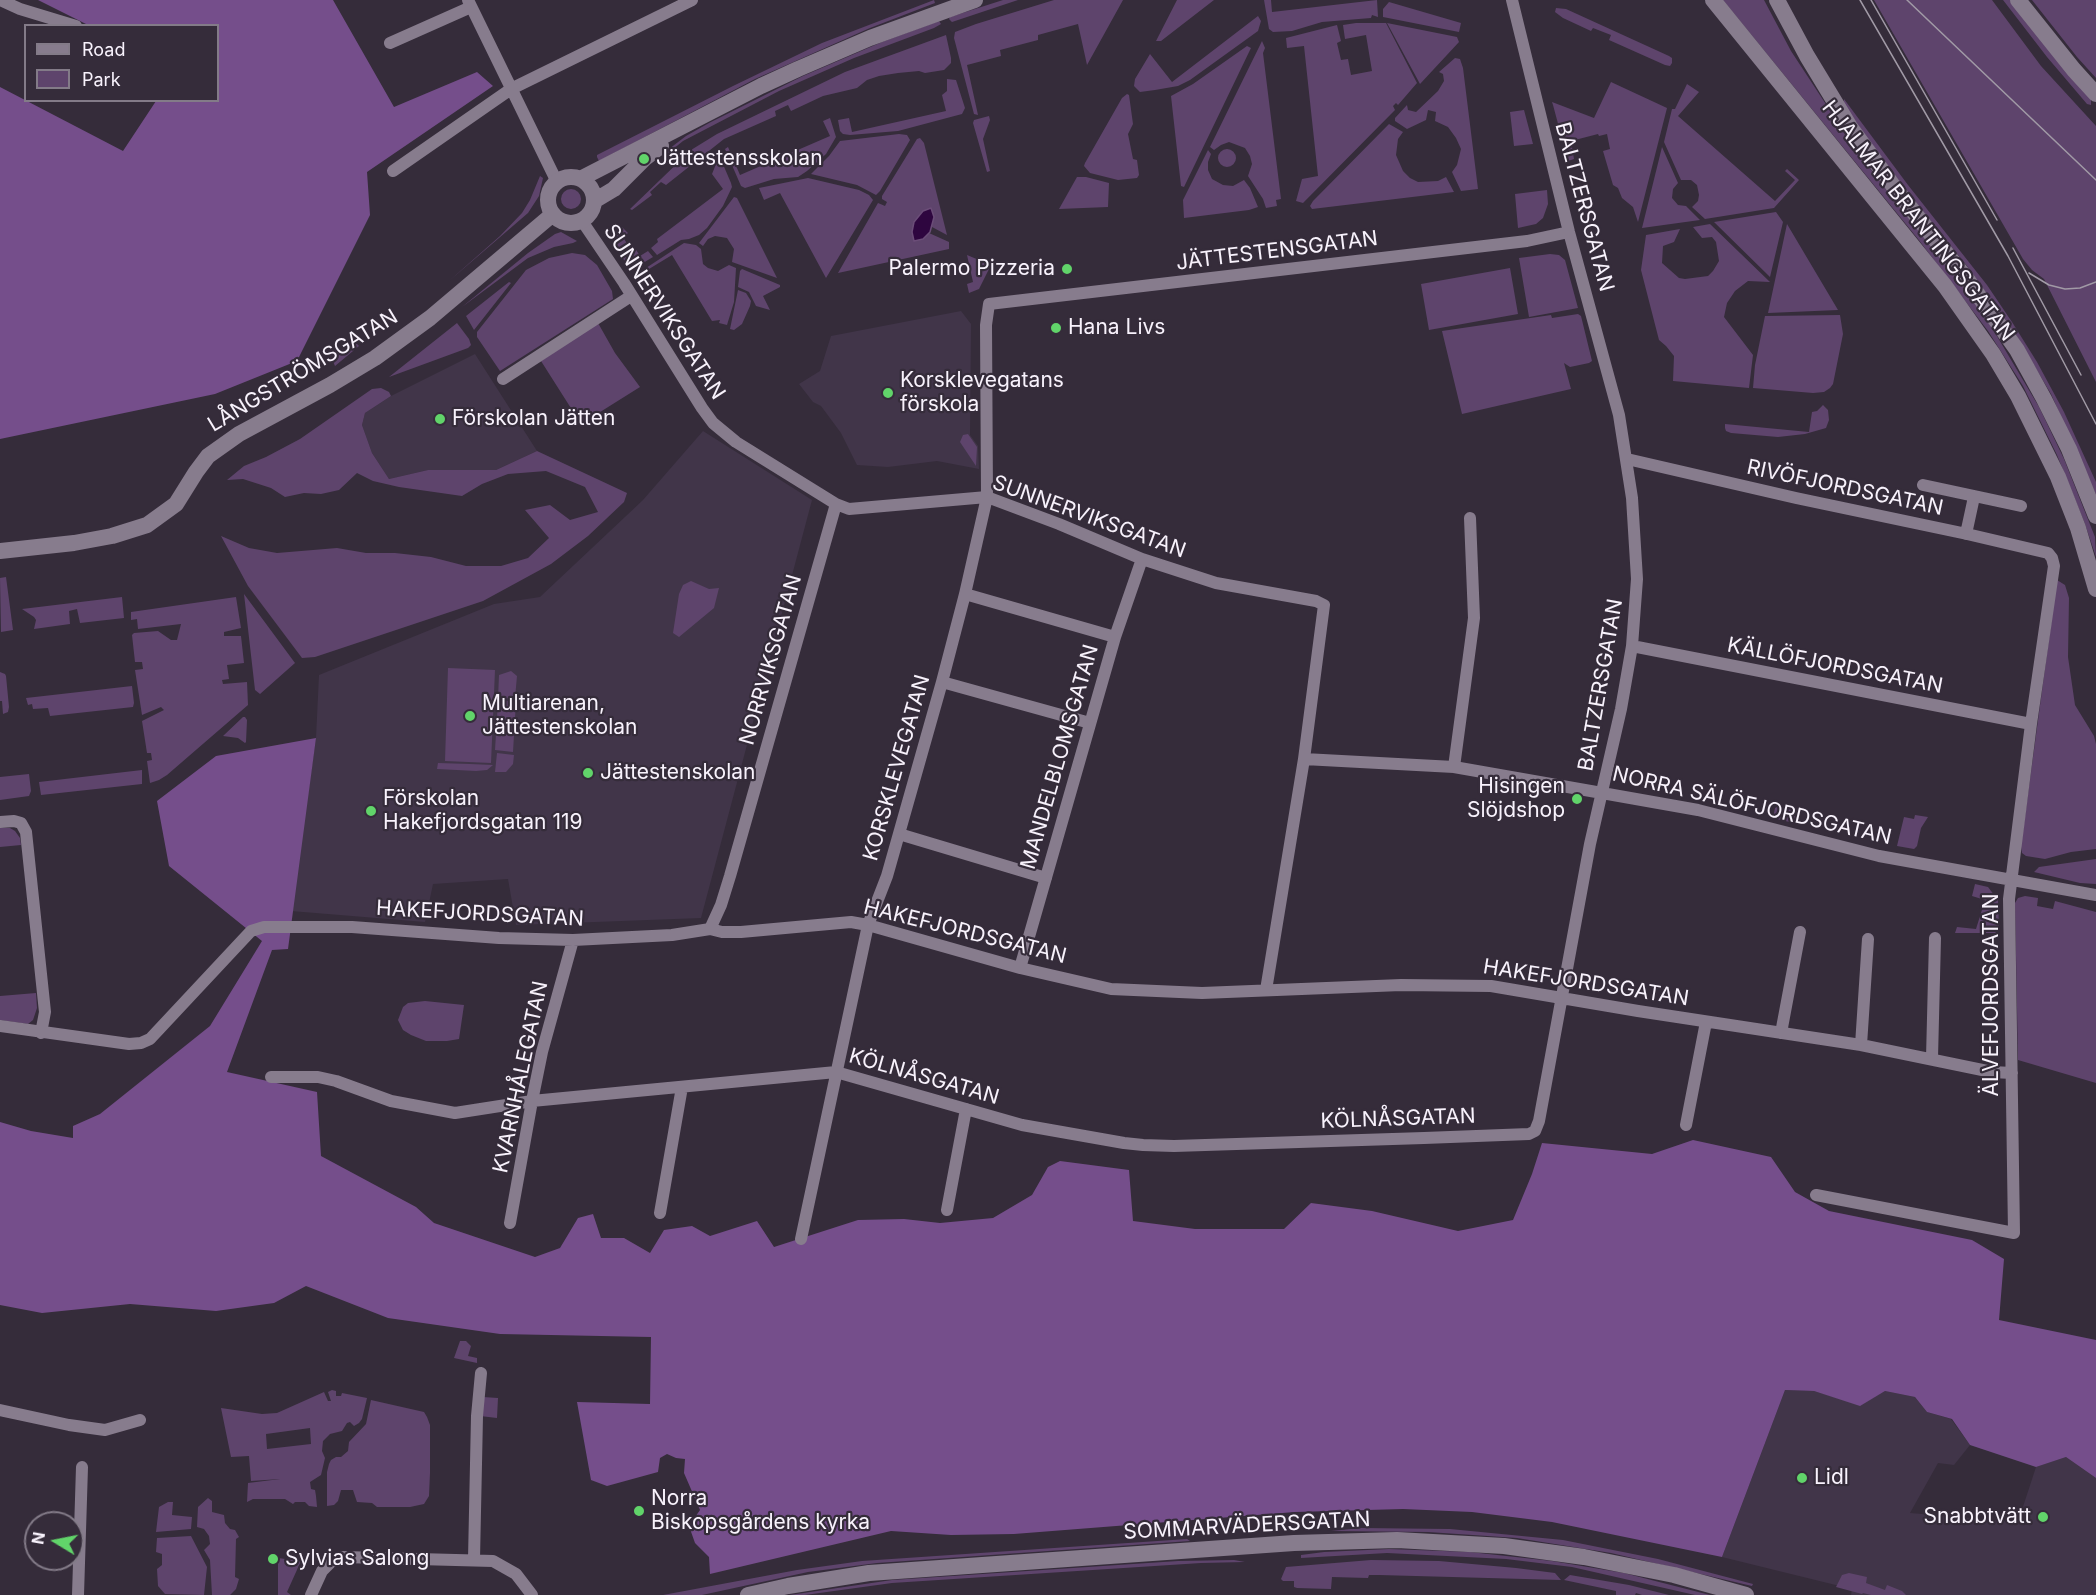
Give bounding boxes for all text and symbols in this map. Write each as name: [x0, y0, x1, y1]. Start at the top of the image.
legend: [24, 24, 219, 102]
text: Road: [82, 39, 125, 60]
text: Park: [82, 69, 121, 90]
street label: HJALMAR BRANTINGSGATAN: [1816, 96, 2020, 346]
street label: BALTZERSGATAN: [1549, 119, 1619, 295]
place label: Jättestensskolan: [656, 146, 823, 172]
marker: Jättestensskolan: [637, 152, 651, 166]
street label: SUNNERVIKSGATAN: [598, 220, 730, 404]
street label: JÄTTESTENSGATAN: [1175, 226, 1379, 276]
place label: Palermo Pizzeria: [889, 256, 1055, 282]
marker: Palermo Pizzeria: [1060, 262, 1074, 276]
street label: LÅNGSTRÖMSGATAN: [204, 304, 402, 438]
place label: Hana Livs: [1068, 315, 1165, 341]
marker: Hana Livs: [1049, 321, 1063, 335]
place label: Korsklevegatans förskola: [900, 368, 1064, 418]
marker: Korsklevegatans förskola: [881, 386, 895, 400]
place label: Förskolan Jätten: [452, 406, 615, 432]
marker: Förskolan Jätten: [433, 412, 447, 426]
street label: RIVÖFJORDSGATAN: [1744, 455, 1946, 521]
street label: SUNNERVIKSGATAN: [989, 470, 1189, 564]
street label: NORRVIKSGATAN: [735, 572, 807, 748]
street label: BALTZERSGATAN: [1573, 597, 1629, 773]
street label: KÄLLÖFJORDSGATAN: [1725, 633, 1945, 699]
street label: MANDELBLOMSGATAN: [1016, 642, 1104, 872]
street label: KORSKLEVEGATAN: [858, 672, 936, 864]
place label: Multiarenan, Jättestenskolan: [482, 691, 637, 741]
marker: Multiarenan, Jättestenskolan: [463, 709, 477, 723]
place label: Jättestenskolan: [600, 760, 755, 786]
street label: NORRA SÄLÖFJORDSGATAN: [1610, 762, 1894, 850]
marker: Jättestenskolan: [581, 766, 595, 780]
place label: Hisingen Slöjdshop: [1467, 774, 1565, 824]
place label: Förskolan Hakefjordsgatan 119: [383, 786, 582, 836]
marker: Hisingen Slöjdshop: [1570, 792, 1584, 806]
marker: Förskolan Hakefjordsgatan 119: [364, 804, 378, 818]
street label: ÄLVEFJORDSGATAN: [1979, 893, 2005, 1097]
street label: HAKEFJORDSGATAN: [861, 895, 1069, 969]
street label: HAKEFJORDSGATAN: [375, 896, 585, 932]
street label: HAKEFJORDSGATAN: [1481, 954, 1691, 1012]
street label: KVARNHÅLEGATAN: [488, 979, 554, 1175]
street label: KÖLNÅSGATAN: [846, 1044, 1002, 1110]
street label: KÖLNÅSGATAN: [1320, 1104, 1476, 1134]
place label: Lidl: [1814, 1465, 1849, 1491]
marker: Lidl: [1795, 1471, 1809, 1485]
place label: Norra Biskopsgårdens kyrka: [651, 1486, 870, 1536]
marker: Norra Biskopsgårdens kyrka: [632, 1504, 646, 1518]
place label: Snabbtvätt: [1924, 1504, 2031, 1530]
street label: SOMMARVÄDERSGATAN: [1123, 1507, 1371, 1545]
marker: Snabbtvätt: [2036, 1510, 2050, 1524]
north arrow: [24, 1511, 84, 1571]
text: N: [27, 1530, 49, 1546]
place label: Sylvias Salong: [285, 1546, 429, 1572]
marker: Sylvias Salong: [266, 1552, 280, 1566]

